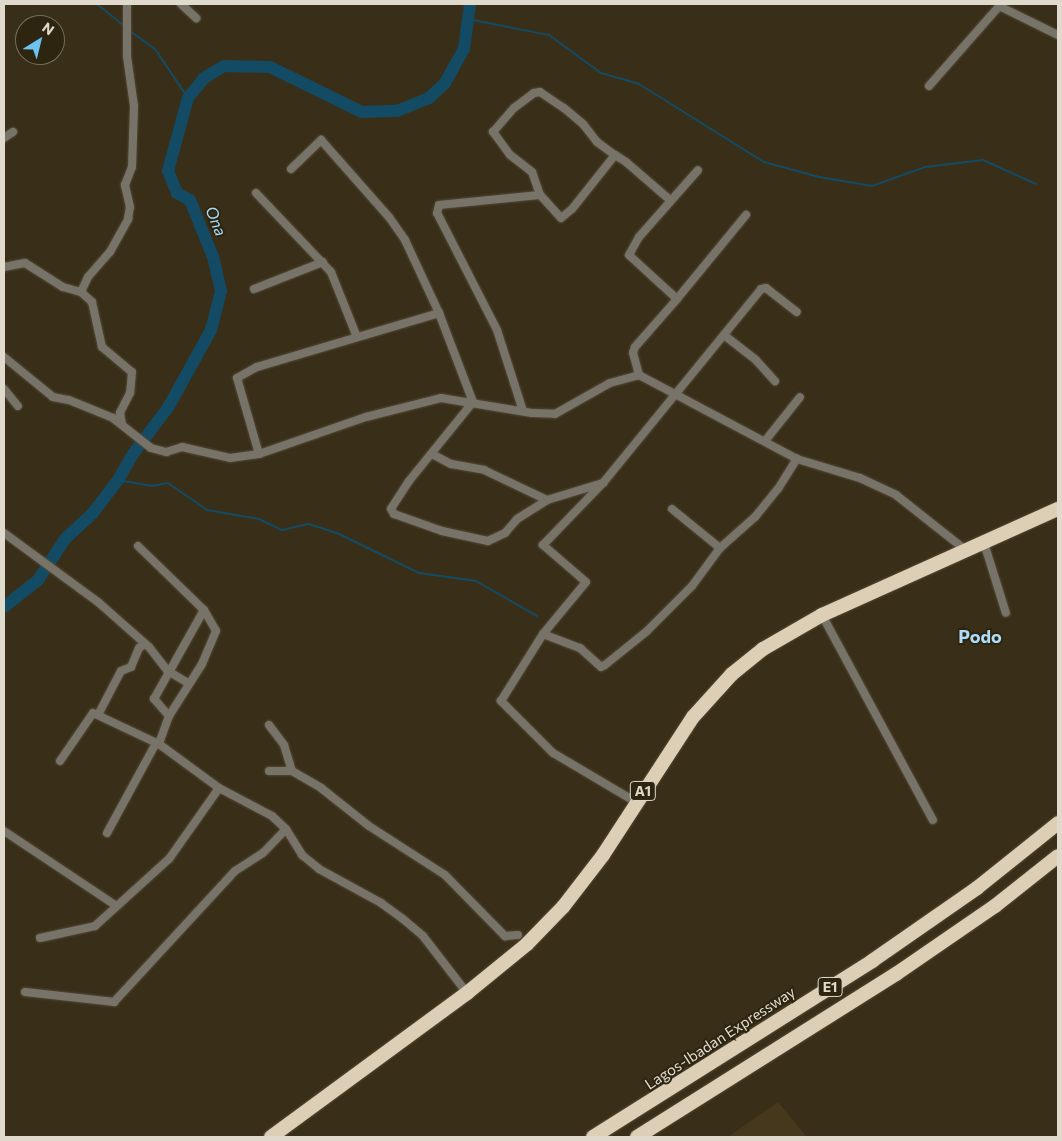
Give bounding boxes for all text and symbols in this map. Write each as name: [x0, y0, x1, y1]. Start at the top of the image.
north arrow: [15, 15, 65, 65]
text: N: [39, 18, 58, 38]
water label: Ona: [201, 203, 231, 239]
district label: Podo: [958, 625, 1002, 647]
road number: A1: [629, 779, 657, 802]
road number: E1: [818, 976, 842, 999]
street label: Lagos-Ibadan Expressway: [642, 983, 798, 1093]

